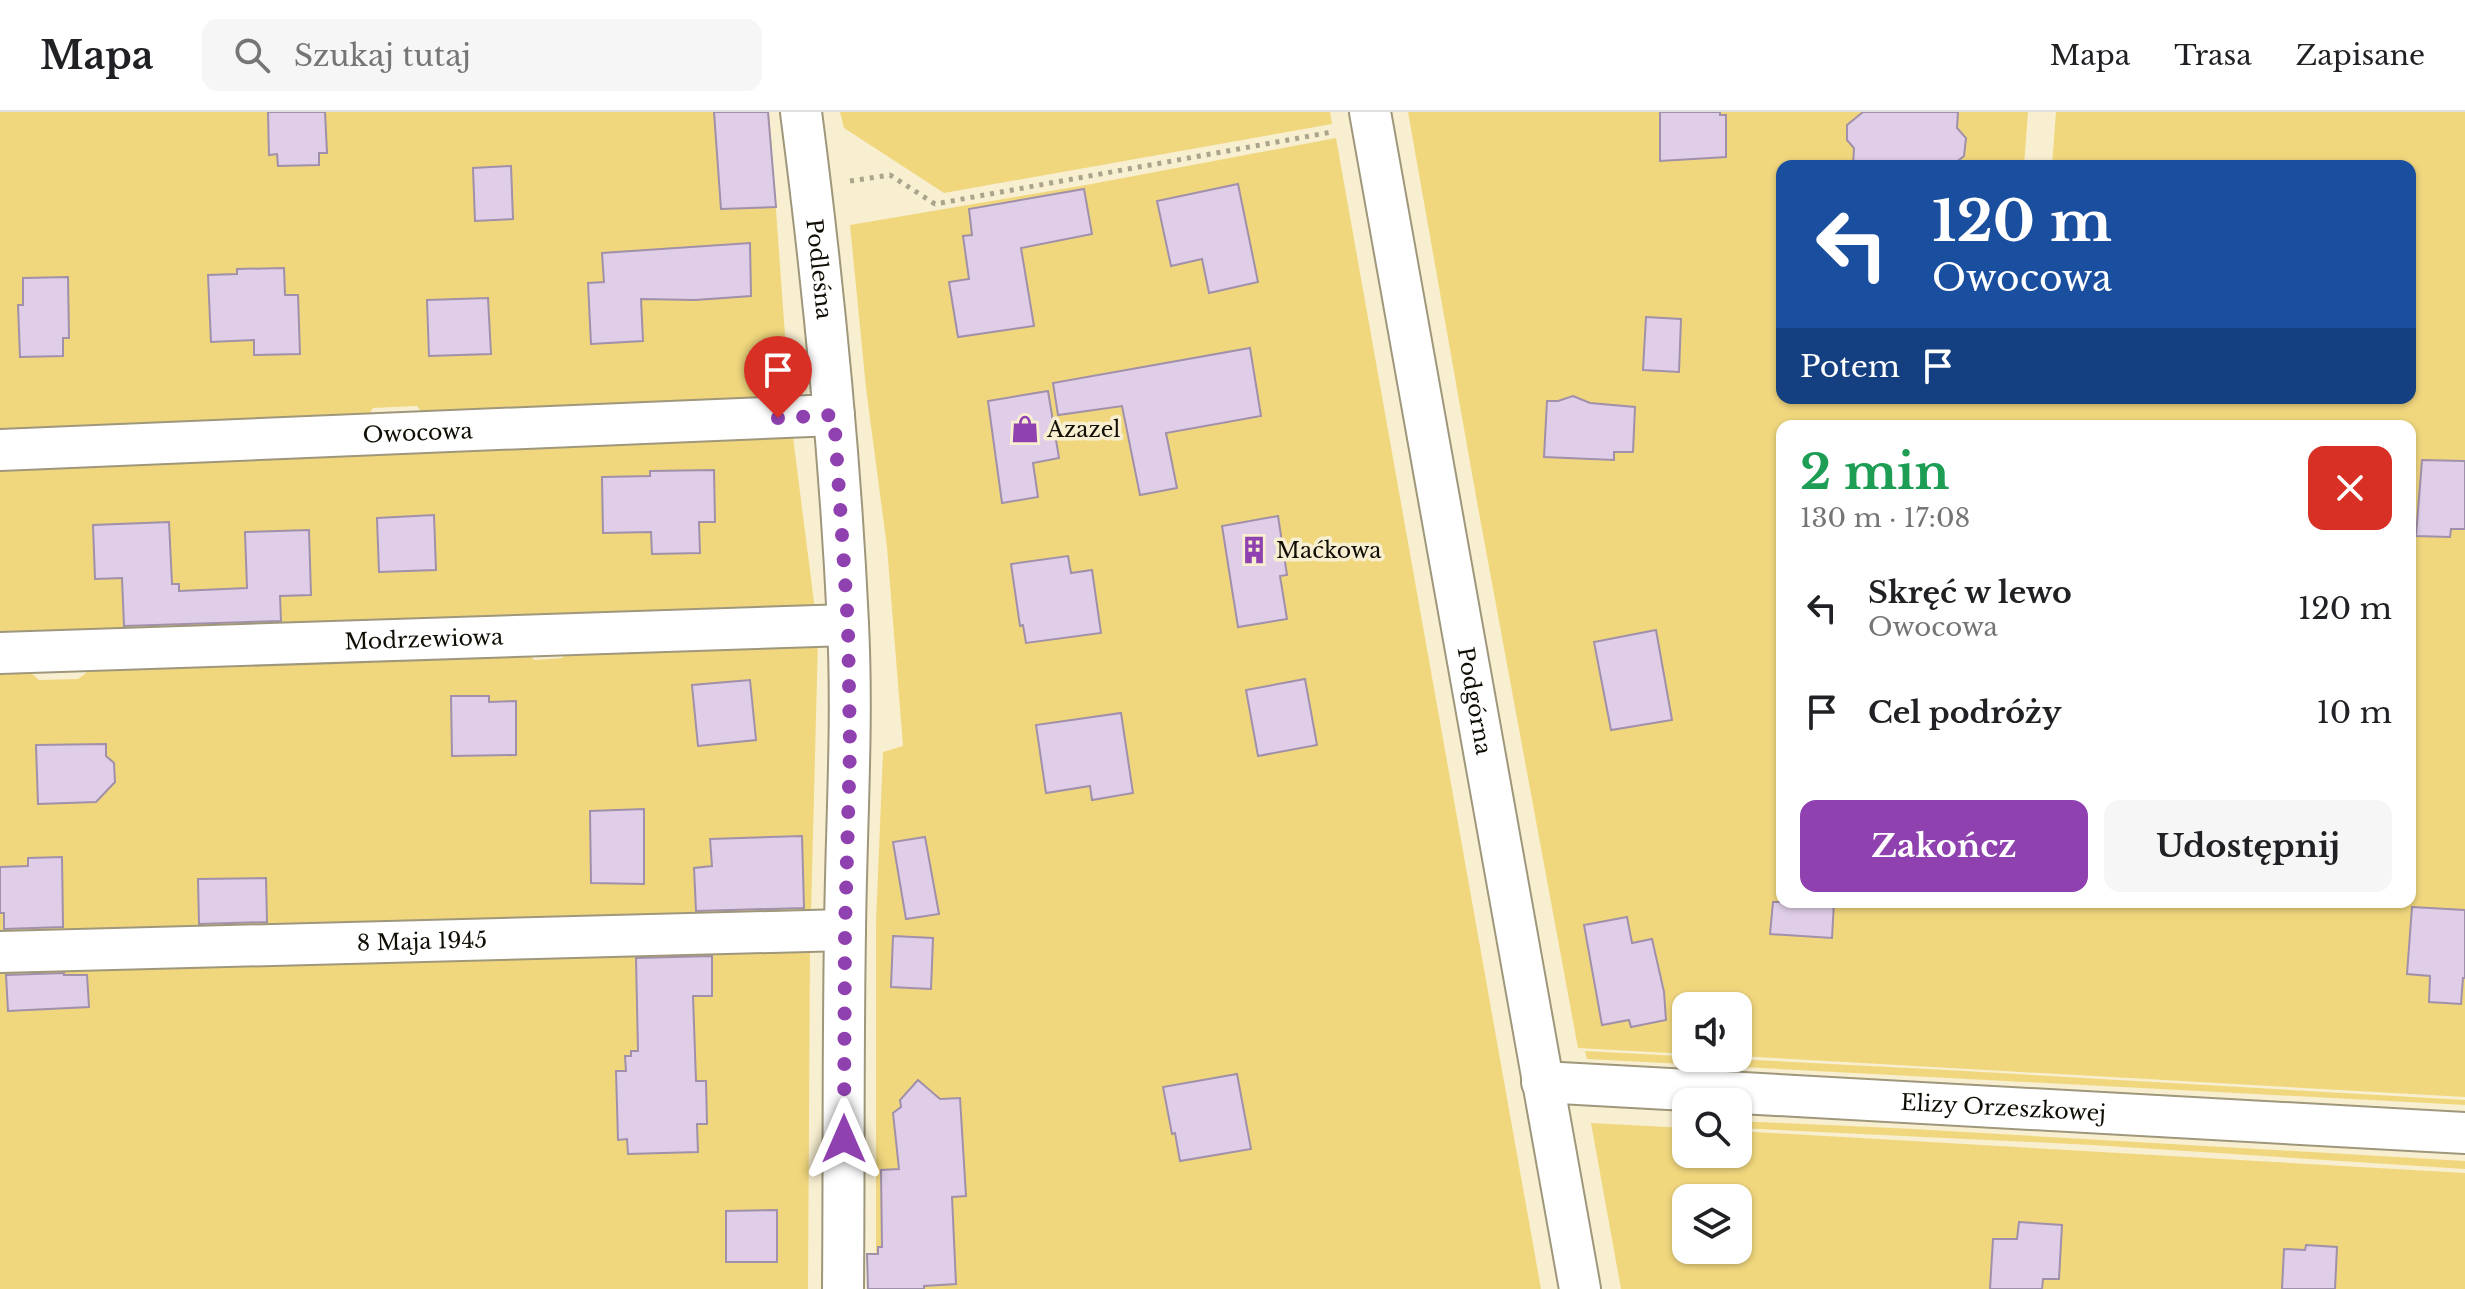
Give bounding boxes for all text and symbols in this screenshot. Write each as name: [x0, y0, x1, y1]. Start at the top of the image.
search box: [202, 19, 762, 91]
text: Mapa: [40, 32, 154, 79]
icon: search: [230, 33, 274, 77]
text: Szukaj tutaj: [294, 37, 471, 74]
text: Mapa: [2050, 38, 2130, 73]
text: Trasa: [2174, 38, 2252, 73]
text: Zapisane: [2296, 38, 2425, 73]
text: 120 m: [1932, 187, 2112, 256]
icon: left: [1800, 192, 1904, 296]
street label: Podleśna: [800, 217, 838, 321]
text: Owocowa: [1932, 256, 2112, 301]
pin: [744, 336, 812, 418]
icon: arrive: [1916, 344, 1960, 388]
icon: arrive: [756, 348, 800, 392]
text: Potem: [1800, 348, 1900, 385]
shop icon: Azazel: [1010, 414, 1040, 444]
place label: Azazel: [1046, 416, 1120, 443]
street label: Owocowa: [362, 417, 474, 449]
text: 2 min: [1800, 442, 1949, 502]
button: close: [2308, 446, 2392, 530]
text: 130 m · 17:08: [1800, 502, 1970, 534]
building icon: Maćkowa: [1239, 535, 1269, 565]
place label: Maćkowa: [1276, 537, 1382, 564]
text: Skręć w lewo: [1868, 574, 2072, 611]
icon: left: [1800, 586, 1844, 630]
text: 120 m: [2298, 590, 2392, 627]
text: Owocowa: [1868, 611, 1998, 643]
street label: Modrzewiowa: [344, 623, 504, 656]
street label: Podgórna: [1452, 645, 1498, 758]
icon: arrive: [1800, 690, 1844, 734]
text: Cel podróży: [1868, 694, 2061, 731]
text: 10 m: [2316, 694, 2392, 731]
button: Zakończ: [1800, 800, 2088, 892]
button: Udostępnij: [2104, 800, 2392, 892]
street label: 8 Maja 1945: [356, 926, 487, 957]
map controls: [1672, 992, 1752, 1264]
button: sound: [1672, 992, 1752, 1072]
button: search: [1672, 1088, 1752, 1168]
street label: Elizy Orzeszkowej: [1900, 1089, 2107, 1127]
position arrow: [802, 1097, 886, 1181]
button: layers: [1672, 1184, 1752, 1264]

